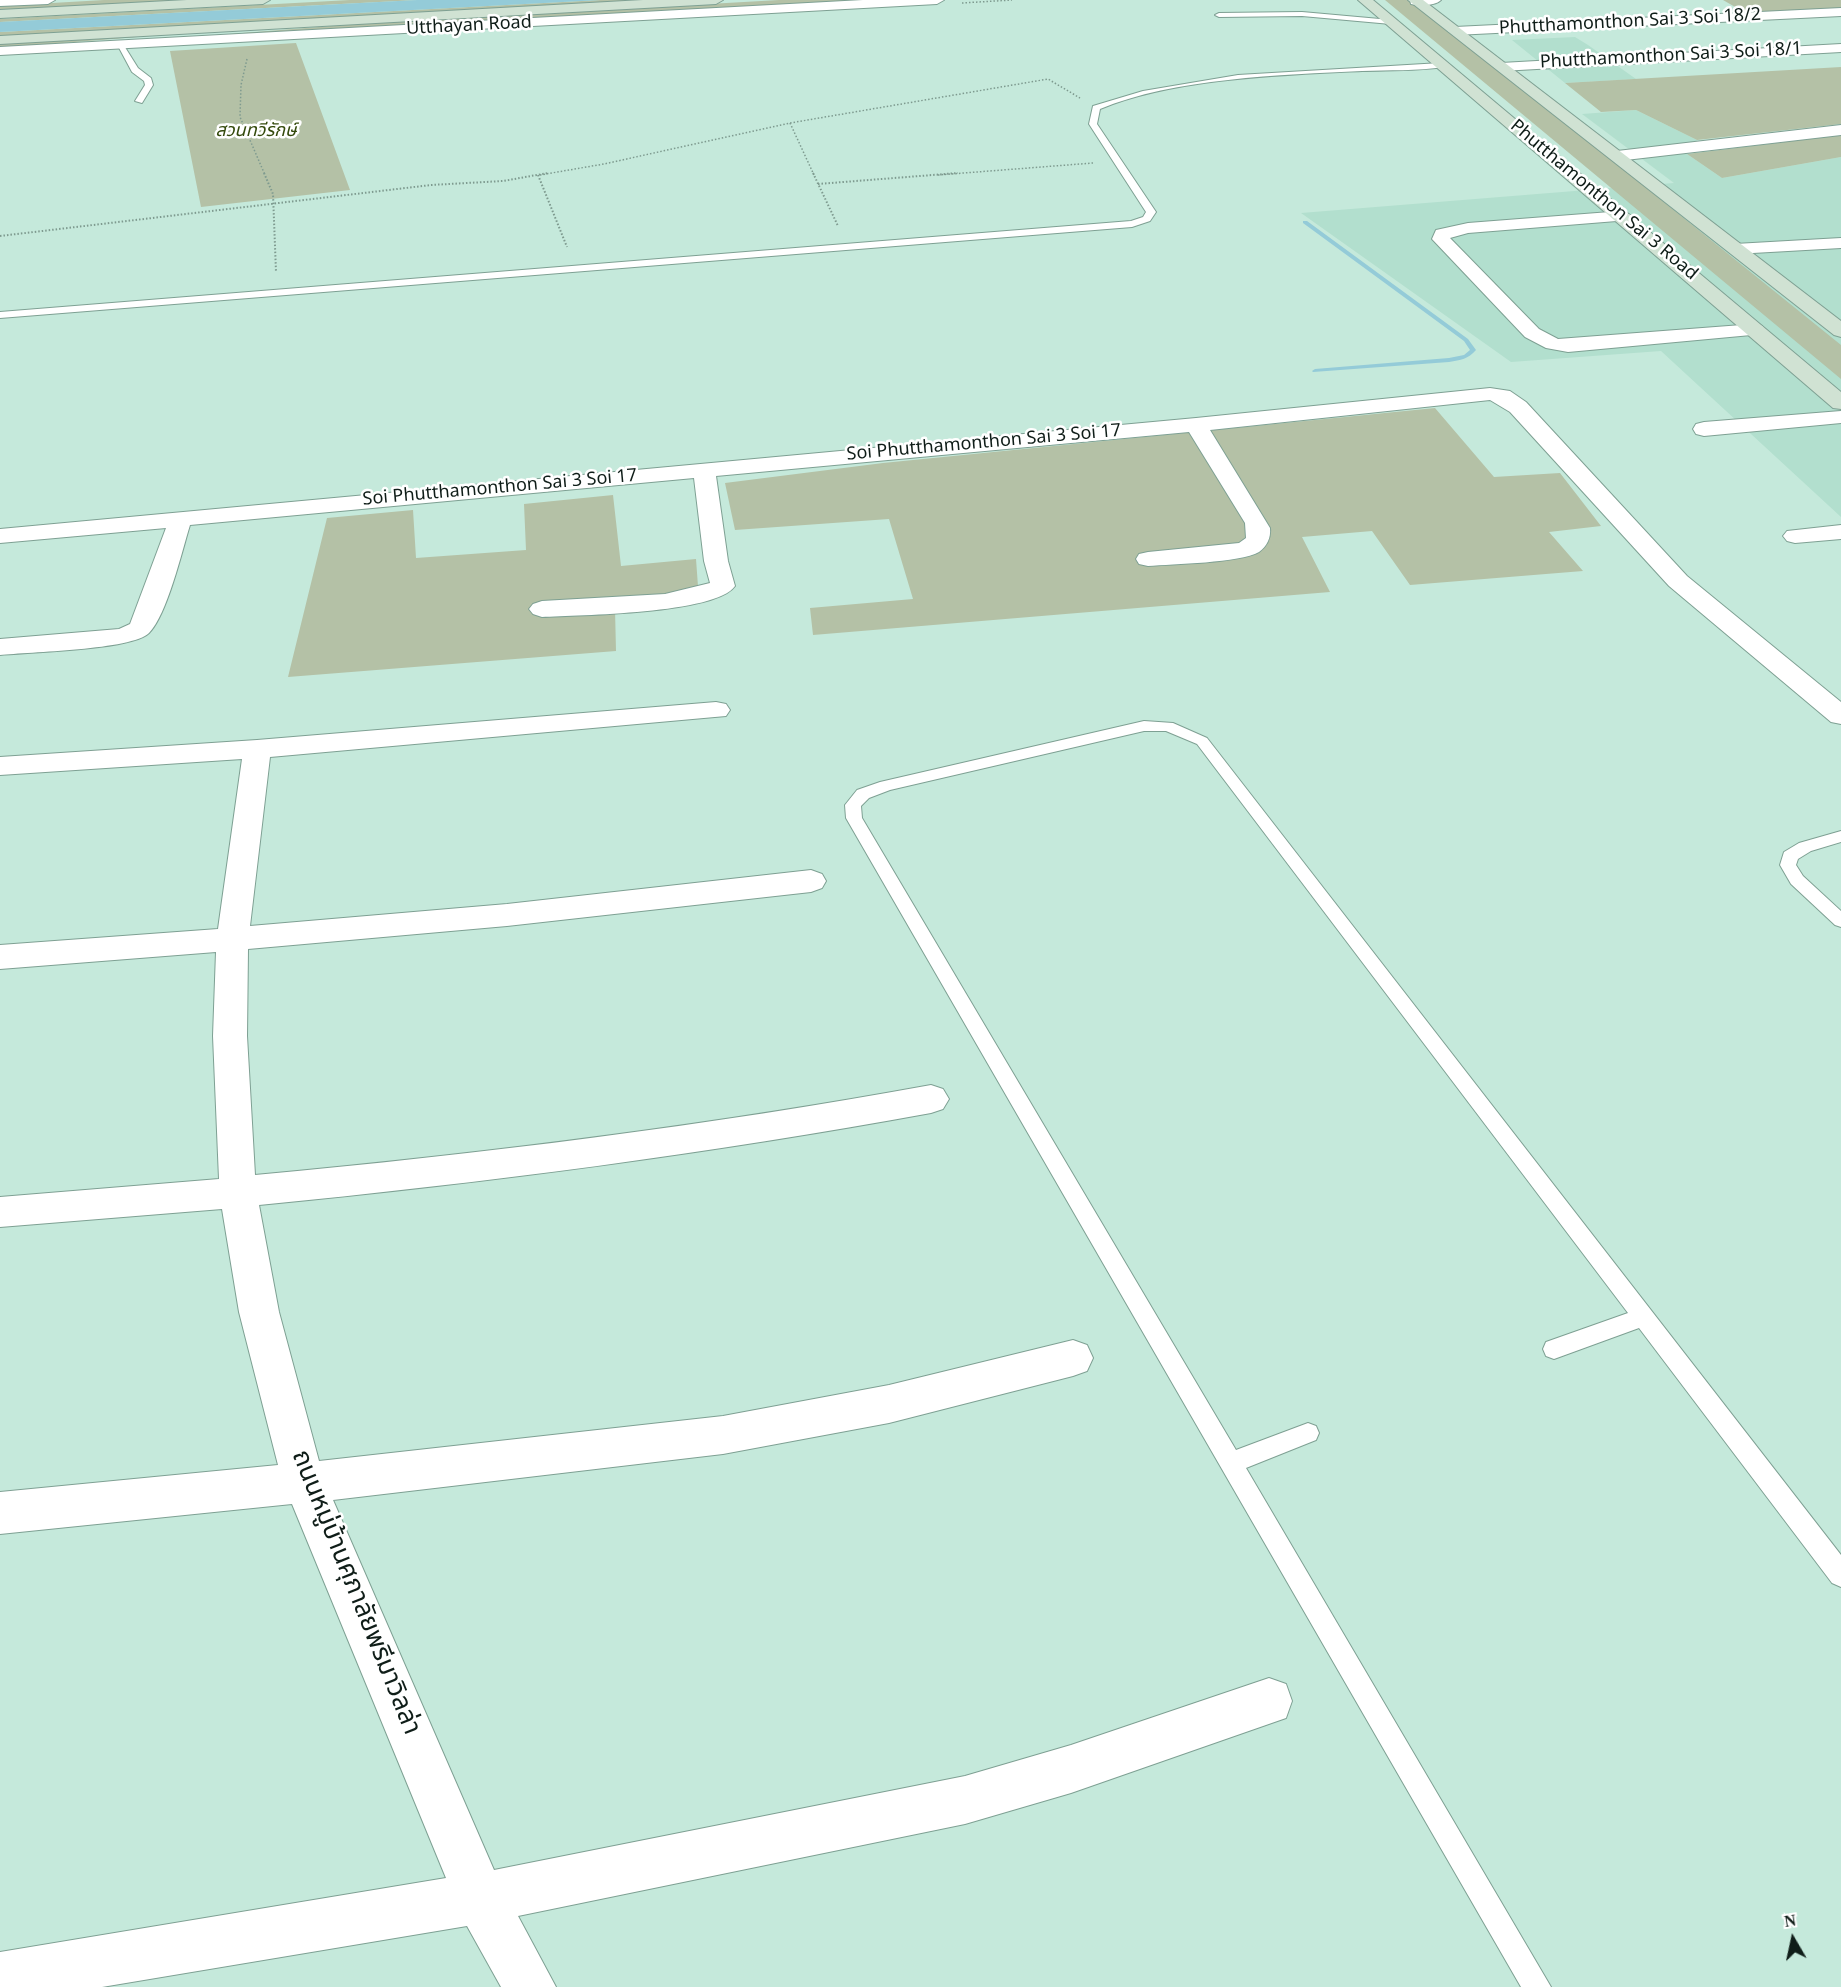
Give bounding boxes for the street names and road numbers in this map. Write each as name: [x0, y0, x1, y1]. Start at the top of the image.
street label: Phutthamonthon Sai 3 Soi 18/2: [1498, 5, 1762, 41]
street label: Utthayan Road: [406, 13, 532, 41]
street label: Phutthamonthon Sai 3 Soi 18/1: [1539, 39, 1803, 75]
street label: Phutthamonthon Sai 3 Road: [1505, 116, 1701, 286]
street label: Soi Phutthamonthon Sai 3 Soi 17: [846, 421, 1122, 467]
street label: Soi Phutthamonthon Sai 3 Soi 17: [362, 466, 638, 512]
street label: ถนนหมู่บ้านศุภาลัยพรีมาวิลล่า: [283, 1446, 425, 1740]

